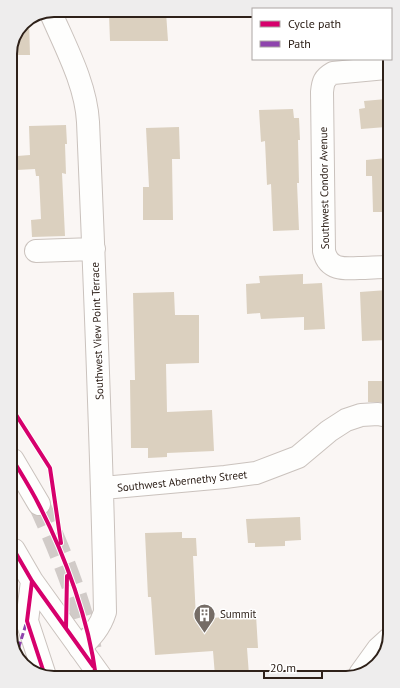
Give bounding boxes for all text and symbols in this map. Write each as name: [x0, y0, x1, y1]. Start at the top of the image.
legend: [252, 8, 392, 60]
text: Cycle path: [288, 16, 341, 31]
text: Path: [288, 36, 311, 51]
street label: Southwest Condor Avenue: [316, 126, 332, 249]
street label: Southwest View Point Terrace: [88, 261, 106, 400]
street label: Southwest Abernethy Street: [116, 467, 248, 495]
building icon: Summit: [192, 601, 218, 634]
place label: Summit: [220, 607, 257, 621]
scale bar: [264, 654, 322, 680]
text: 20 m: [270, 660, 296, 675]

